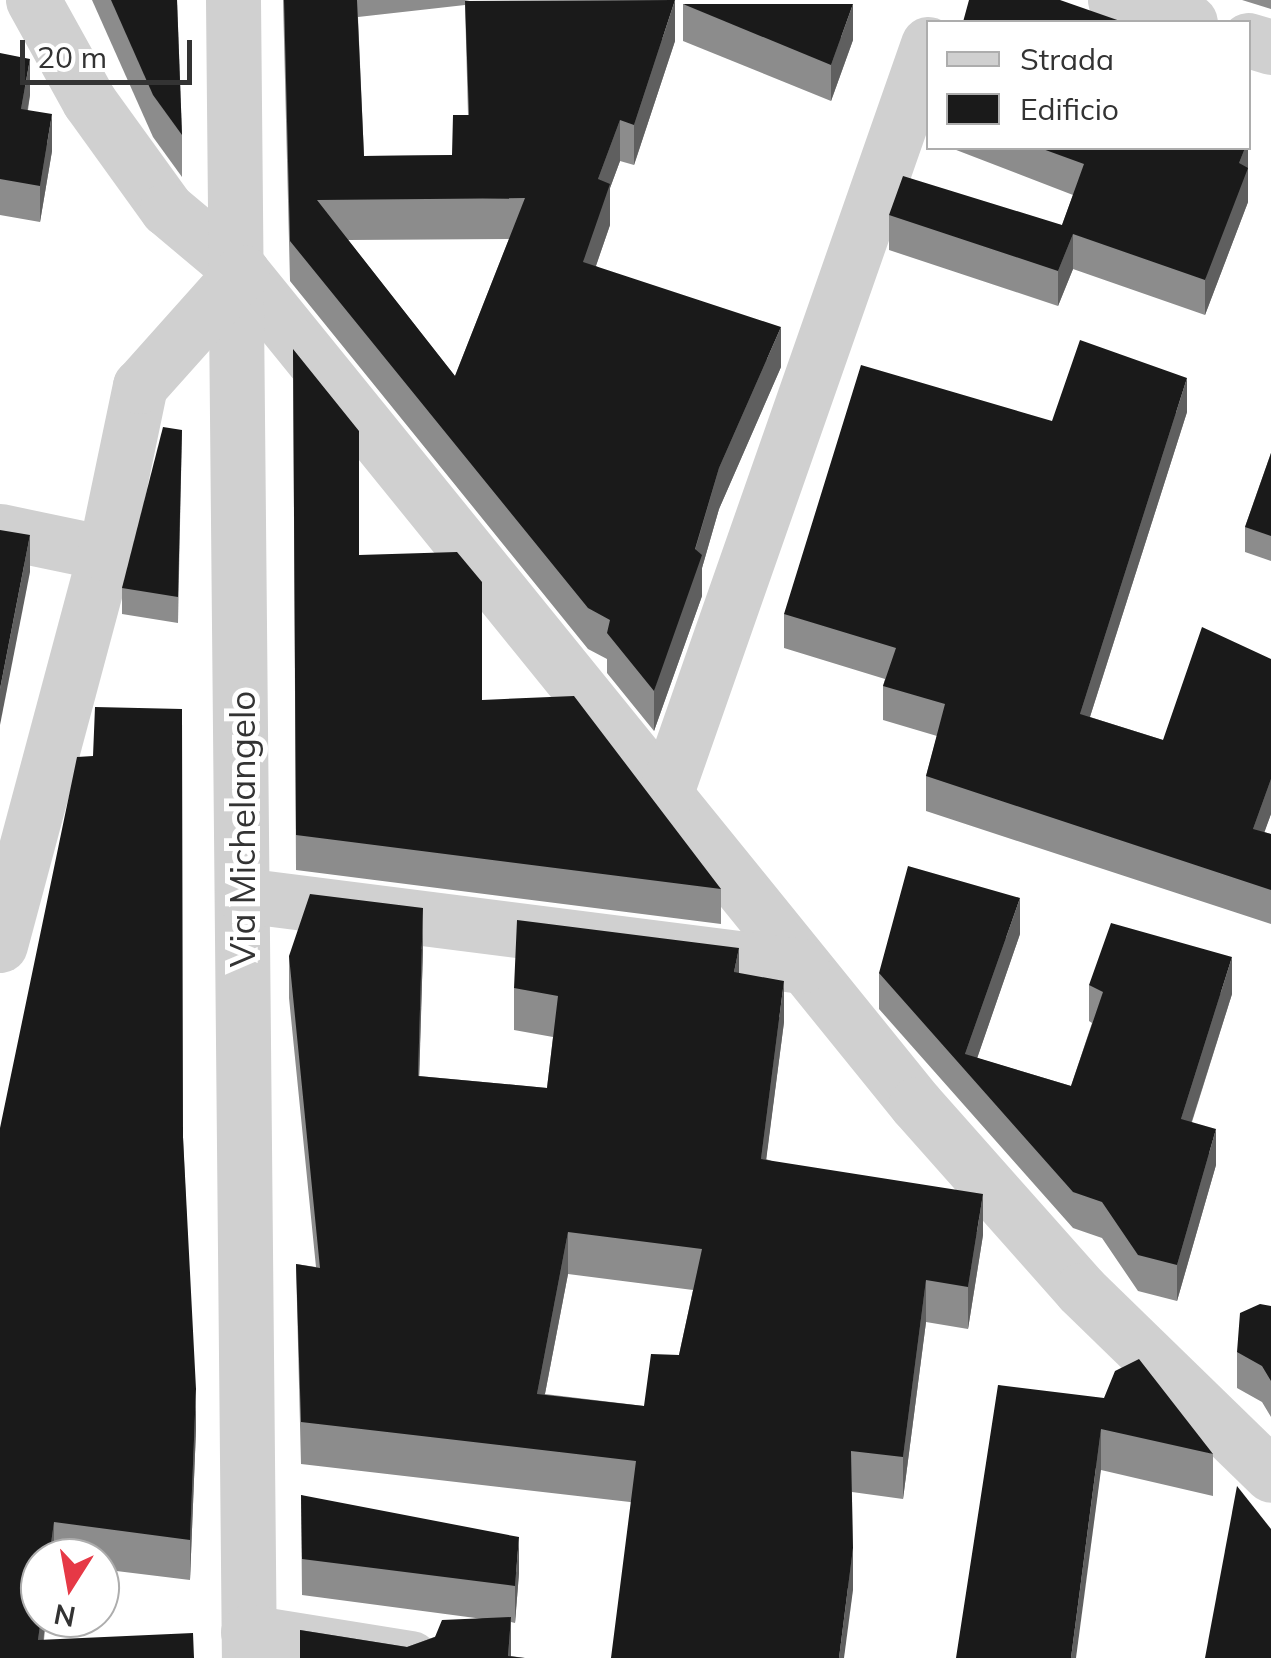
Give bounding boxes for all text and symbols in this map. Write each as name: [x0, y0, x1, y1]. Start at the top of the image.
scale bar: [25, 20, 198, 82]
legend: [926, 20, 1251, 150]
text: 20 m: [37, 38, 107, 76]
text: Strada: [1020, 40, 1114, 78]
text: Edificio: [1020, 90, 1119, 128]
street label: Via Michelangelo: [221, 691, 263, 967]
north arrow: [20, 1538, 120, 1638]
text: N: [51, 1597, 78, 1635]

